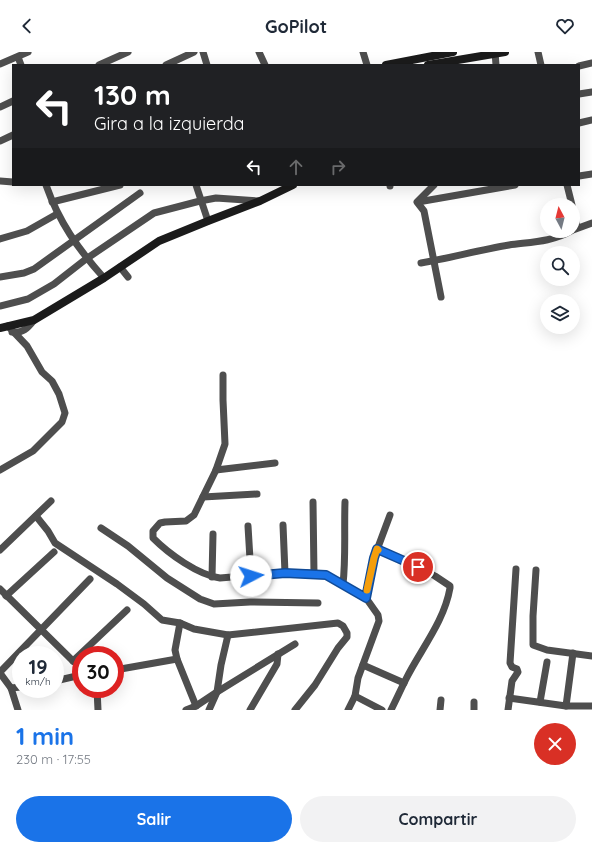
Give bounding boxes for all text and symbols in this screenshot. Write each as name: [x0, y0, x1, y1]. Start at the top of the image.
icon: back: [16, 15, 38, 37]
text: GoPilot: [265, 15, 327, 38]
icon: heart: [554, 15, 576, 37]
text: 130 m: [94, 77, 171, 112]
icon: left: [28, 80, 80, 132]
text: Gira a la izquierda: [94, 112, 245, 135]
icon: left: [243, 156, 265, 178]
icon: ahead: [285, 156, 307, 178]
icon: right: [327, 156, 349, 178]
north arrow: [540, 198, 580, 238]
map controls: [540, 198, 580, 334]
button: search: [540, 246, 580, 286]
button: layers: [540, 294, 580, 334]
pin: [401, 550, 435, 584]
position arrow: [230, 555, 272, 597]
icon: arrive: [407, 556, 429, 578]
speed limit sign: 30: [72, 646, 124, 698]
text: 19: [28, 654, 48, 679]
text: km/h: [25, 675, 51, 688]
text: 1 min: [16, 721, 74, 751]
button: close: [534, 723, 576, 765]
text: 230 m · 17:55: [16, 751, 91, 767]
button: Salir: [16, 796, 292, 842]
button: Compartir: [300, 796, 576, 842]

